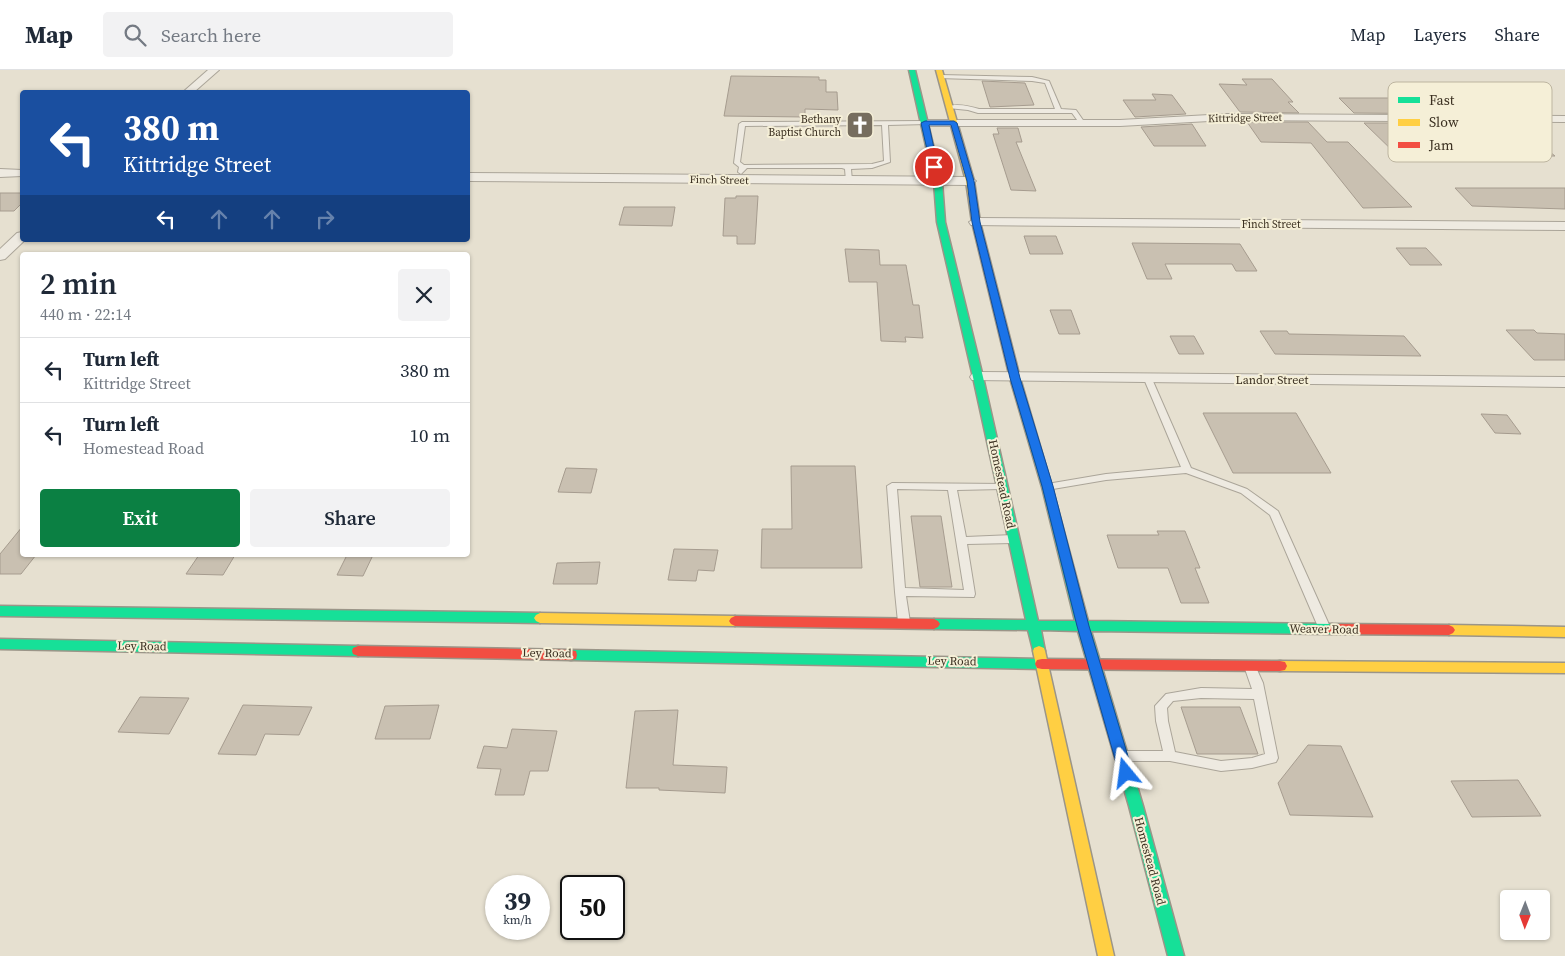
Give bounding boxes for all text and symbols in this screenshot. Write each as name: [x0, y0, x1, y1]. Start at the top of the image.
search box: [103, 12, 453, 57]
text: Map: [25, 18, 73, 51]
icon: search: [121, 21, 149, 49]
text: Search here: [161, 22, 261, 48]
text: Map: [1350, 22, 1385, 47]
text: Layers: [1413, 22, 1466, 47]
text: Share: [1494, 22, 1540, 47]
legend: [1388, 82, 1552, 162]
text: Fast: [1429, 90, 1455, 110]
text: 380 m: [123, 104, 219, 152]
icon: left: [40, 110, 105, 175]
church icon: Bethany Baptist Church: [845, 110, 875, 140]
street label: Kittridge Street: [1208, 110, 1283, 126]
place label: Bethany Baptist Church: [768, 112, 841, 140]
text: Slow: [1429, 112, 1459, 132]
text: Jam: [1428, 135, 1454, 155]
pin: [913, 146, 955, 188]
text: Kittridge Street: [123, 149, 271, 179]
icon: arrive: [920, 153, 948, 181]
street label: Finch Street: [689, 172, 749, 188]
icon: left: [152, 205, 180, 233]
icon: ahead: [205, 205, 233, 233]
icon: ahead: [258, 205, 286, 233]
icon: right: [311, 205, 339, 233]
street label: Finch Street: [1241, 217, 1301, 232]
text: 2 min: [40, 263, 117, 304]
button: close: [398, 269, 450, 321]
text: 440 m · 22:14: [40, 303, 131, 325]
text: Turn left: [83, 346, 159, 372]
icon: left: [40, 356, 68, 384]
text: 380 m: [400, 357, 450, 383]
text: Kittridge Street: [83, 372, 191, 394]
street label: Landor Street: [1236, 372, 1308, 388]
text: Turn left: [83, 411, 159, 437]
icon: left: [40, 421, 68, 449]
text: 10 m: [409, 422, 450, 448]
text: Homestead Road: [83, 437, 204, 459]
street label: Homestead Road: [985, 438, 1019, 530]
button: Exit: [40, 489, 240, 547]
button: Share: [250, 489, 450, 547]
street label: Weaver Road: [1289, 620, 1359, 638]
street label: Ley Road: [117, 638, 167, 654]
street label: Ley Road: [522, 645, 572, 661]
street label: Ley Road: [927, 653, 977, 669]
position arrow: [1099, 746, 1151, 798]
street label: Homestead Road: [1131, 815, 1170, 907]
speed limit sign: 50: [560, 875, 625, 940]
text: 39: [504, 884, 531, 918]
north arrow: [1500, 890, 1550, 940]
map controls: [1500, 890, 1550, 940]
text: km/h: [503, 912, 532, 928]

